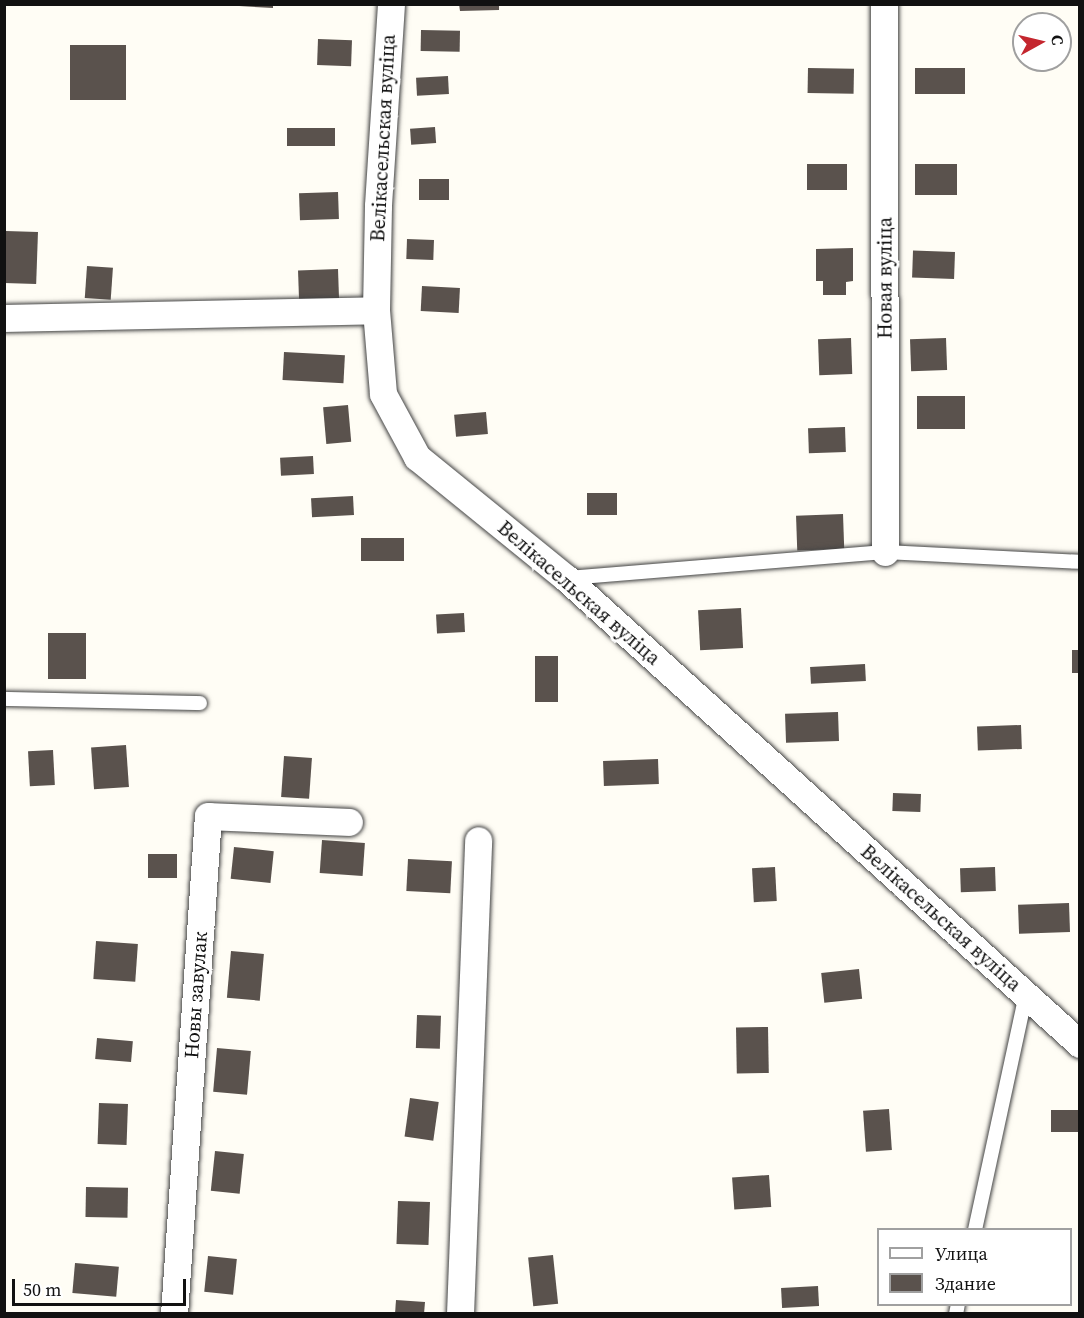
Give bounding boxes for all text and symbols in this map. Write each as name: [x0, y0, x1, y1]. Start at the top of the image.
north arrow: [1012, 12, 1072, 72]
text: С: [1046, 33, 1069, 46]
street label: Велікасельская вуліца: [366, 34, 400, 242]
street label: Новая вуліца: [873, 217, 897, 339]
street label: Велікасельская вуліца: [493, 516, 665, 670]
street label: Велікасельская вуліца: [856, 840, 1026, 996]
street label: Новы завулак: [180, 931, 212, 1059]
legend: [877, 1228, 1072, 1306]
text: Улица: [935, 1241, 988, 1266]
scale bar: [15, 1267, 189, 1305]
text: Здание: [935, 1271, 996, 1296]
text: 50 m: [23, 1277, 61, 1302]

